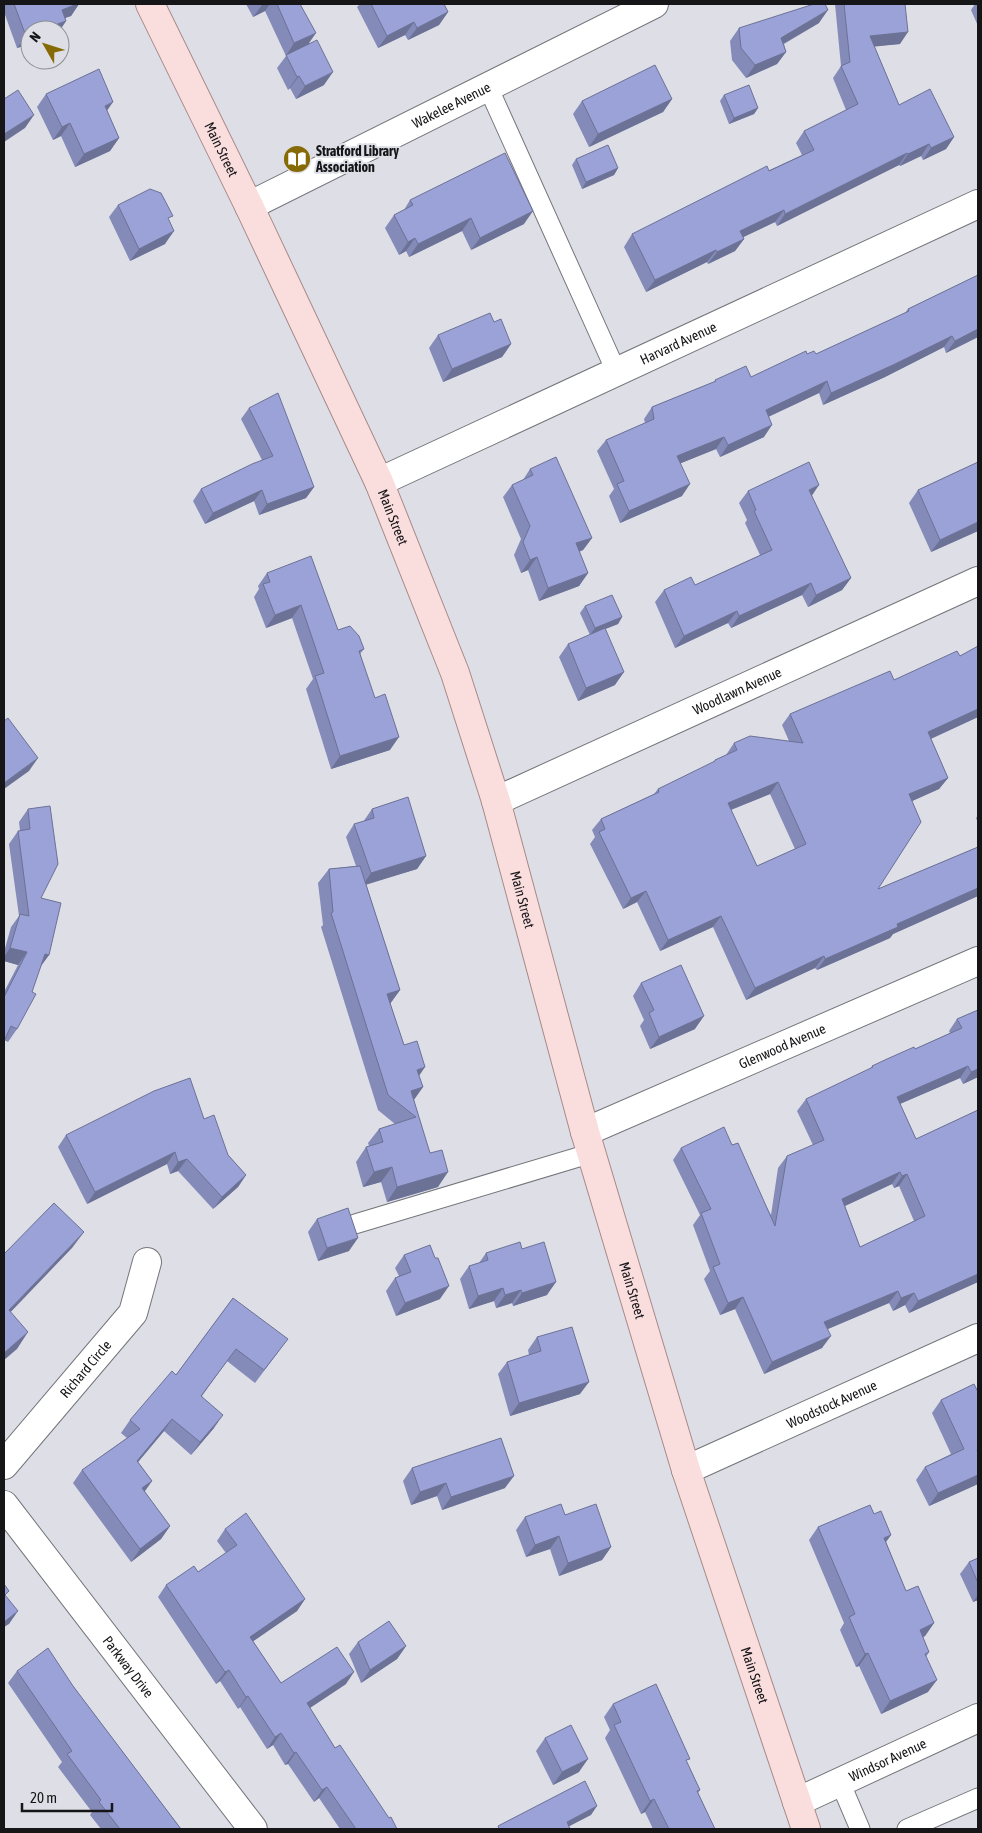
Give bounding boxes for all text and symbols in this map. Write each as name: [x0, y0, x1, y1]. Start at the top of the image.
north arrow: [20, 20, 70, 70]
text: N: [26, 29, 44, 45]
street label: Wakelee Avenue: [409, 79, 493, 131]
street label: Main Street: [201, 120, 241, 179]
place label: Stratford Library Association: [315, 143, 399, 175]
library icon: Stratford Library Association: [282, 144, 312, 174]
street label: Harvard Avenue: [638, 318, 719, 368]
street label: Main Street: [375, 487, 411, 547]
street label: Woodlawn Avenue: [690, 664, 784, 718]
street label: Main Street: [507, 869, 538, 930]
street label: Glenwood Avenue: [736, 1020, 828, 1072]
street label: Main Street: [616, 1260, 648, 1321]
street label: Richard Circle: [57, 1337, 114, 1401]
street label: Woodstock Avenue: [784, 1377, 879, 1431]
street label: Parkway Drive: [100, 1633, 157, 1701]
street label: Main Street: [738, 1645, 772, 1706]
street label: Windsor Avenue: [847, 1735, 929, 1785]
scale bar: [22, 1780, 112, 1812]
text: 20 m: [30, 1789, 57, 1806]

